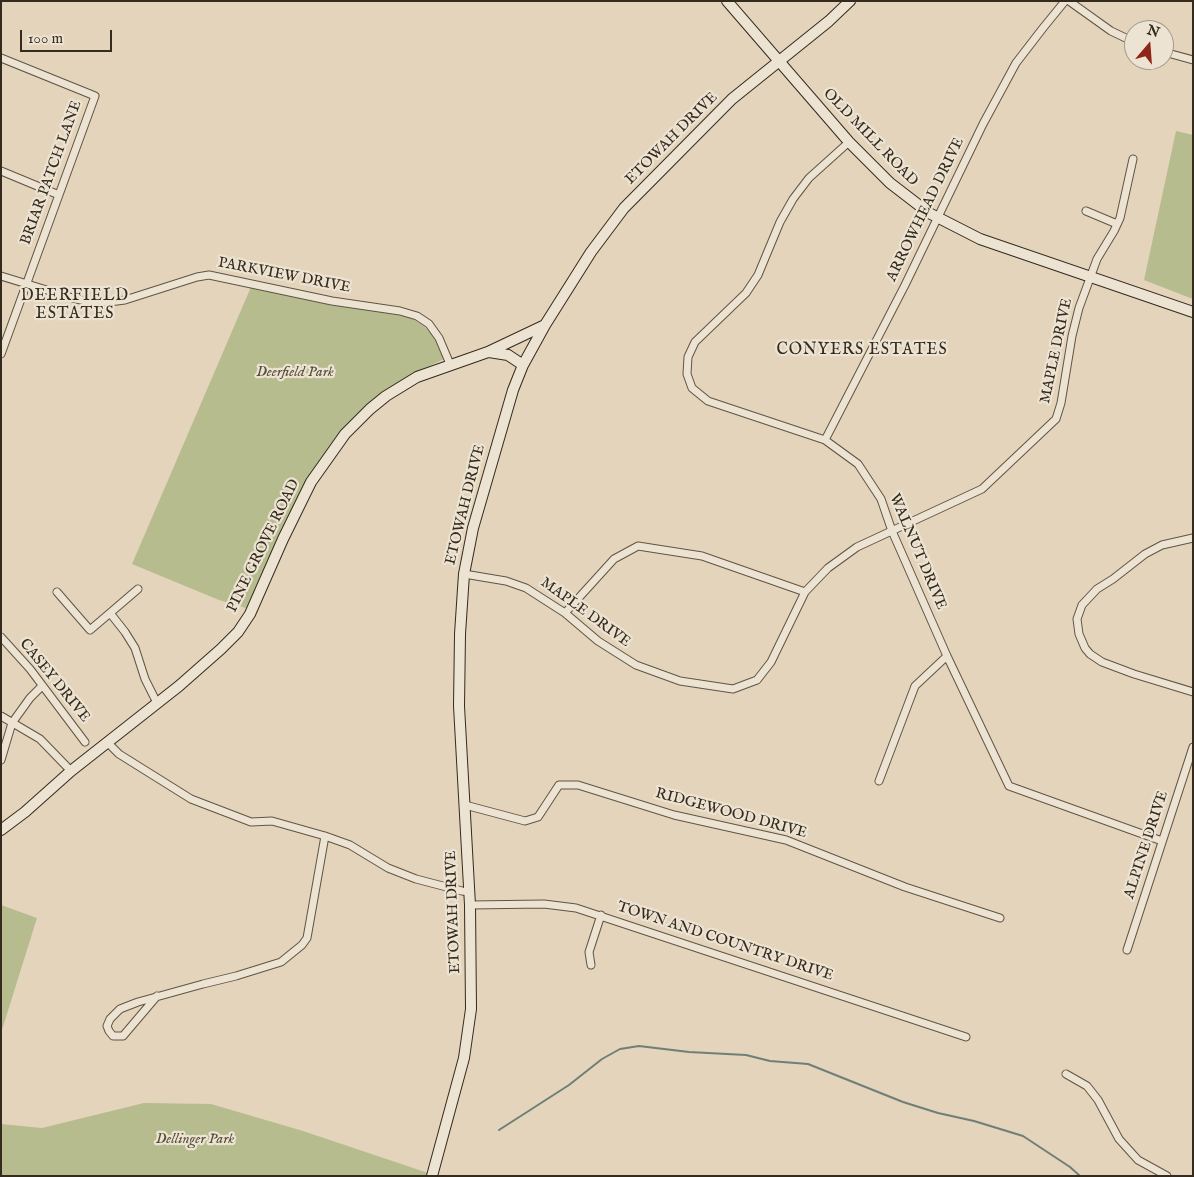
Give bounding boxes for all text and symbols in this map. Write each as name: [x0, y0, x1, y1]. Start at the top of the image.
scale bar: [22, 20, 115, 52]
north arrow: [1124, 20, 1174, 70]
text: N: [1145, 21, 1162, 42]
text: 100 m: [28, 29, 63, 48]
street label: OLD MILL ROAD: [819, 85, 921, 191]
street label: ETOWAH DRIVE: [622, 89, 722, 189]
street label: BRIAR PATCH LANE: [17, 98, 87, 248]
street label: ARROWHEAD DRIVE: [883, 135, 969, 285]
street label: PARKVIEW DRIVE: [216, 254, 352, 298]
district label: DEERFIELD ESTATES: [20, 287, 130, 325]
street label: MAPLE DRIVE: [1037, 297, 1077, 405]
district label: CONYERS ESTATES: [775, 341, 949, 361]
park label: Deerfield Park: [256, 364, 334, 382]
street label: ETOWAH DRIVE: [442, 443, 490, 567]
street label: PINE GROVE ROAD: [224, 477, 304, 615]
street label: WALNUT DRIVE: [884, 491, 950, 613]
street label: MAPLE DRIVE: [536, 574, 634, 652]
street label: CASEY DRIVE: [15, 636, 93, 726]
street label: RIDGEWOOD DRIVE: [653, 785, 809, 843]
street label: ALPINE DRIVE: [1121, 789, 1173, 901]
street label: ETOWAH DRIVE: [443, 850, 465, 974]
street label: TOWN AND COUNTRY DRIVE: [615, 898, 835, 986]
park label: Dellinger Park: [156, 1131, 234, 1149]

